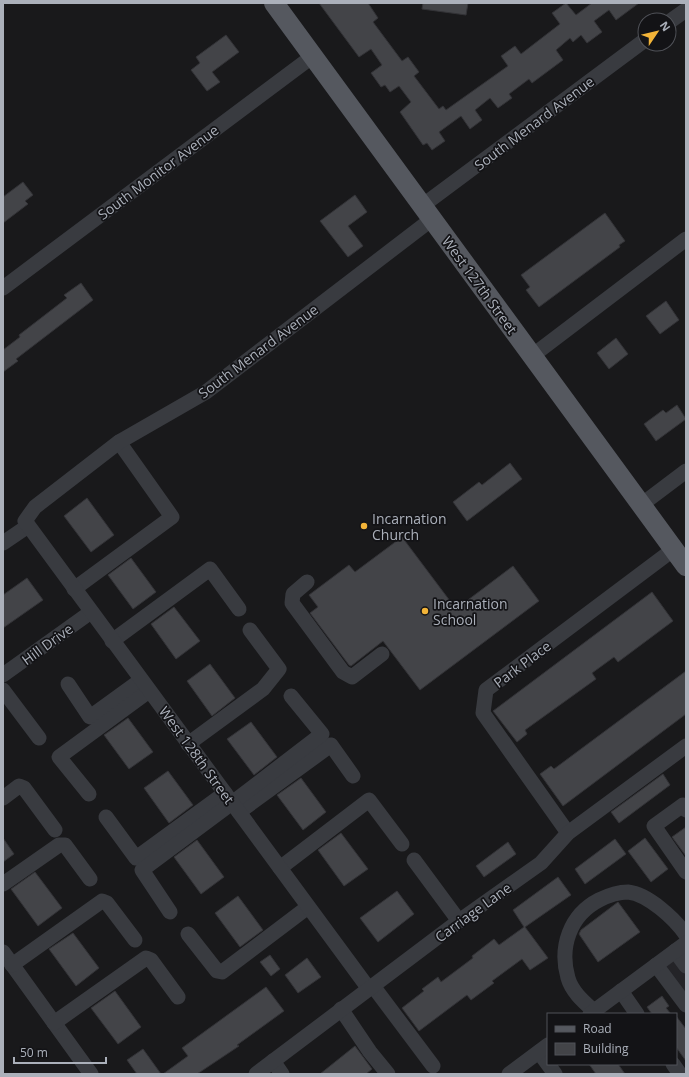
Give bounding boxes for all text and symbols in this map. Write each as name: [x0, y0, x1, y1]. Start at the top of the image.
north arrow: [637, 12, 677, 52]
text: N: [657, 18, 674, 34]
street label: South Menard Avenue: [470, 72, 598, 174]
street label: South Monitor Avenue: [94, 120, 222, 224]
street label: West 127th Street: [438, 232, 522, 338]
street label: South Menard Avenue: [194, 300, 322, 402]
place label: Incarnation Church: [372, 509, 447, 544]
marker: Incarnation Church: [359, 521, 369, 531]
place label: Incarnation School: [433, 594, 508, 629]
marker: Incarnation School: [420, 606, 430, 616]
street label: Hill Drive: [18, 619, 76, 669]
street label: Park Place: [489, 636, 555, 692]
street label: West 128th Street: [155, 702, 239, 808]
street label: Carriage Lane: [431, 878, 515, 946]
legend: [547, 1013, 677, 1065]
text: Road: [583, 1020, 612, 1037]
scale bar: [14, 1039, 106, 1065]
text: Building: [583, 1040, 629, 1057]
text: 50 m: [20, 1044, 48, 1061]

